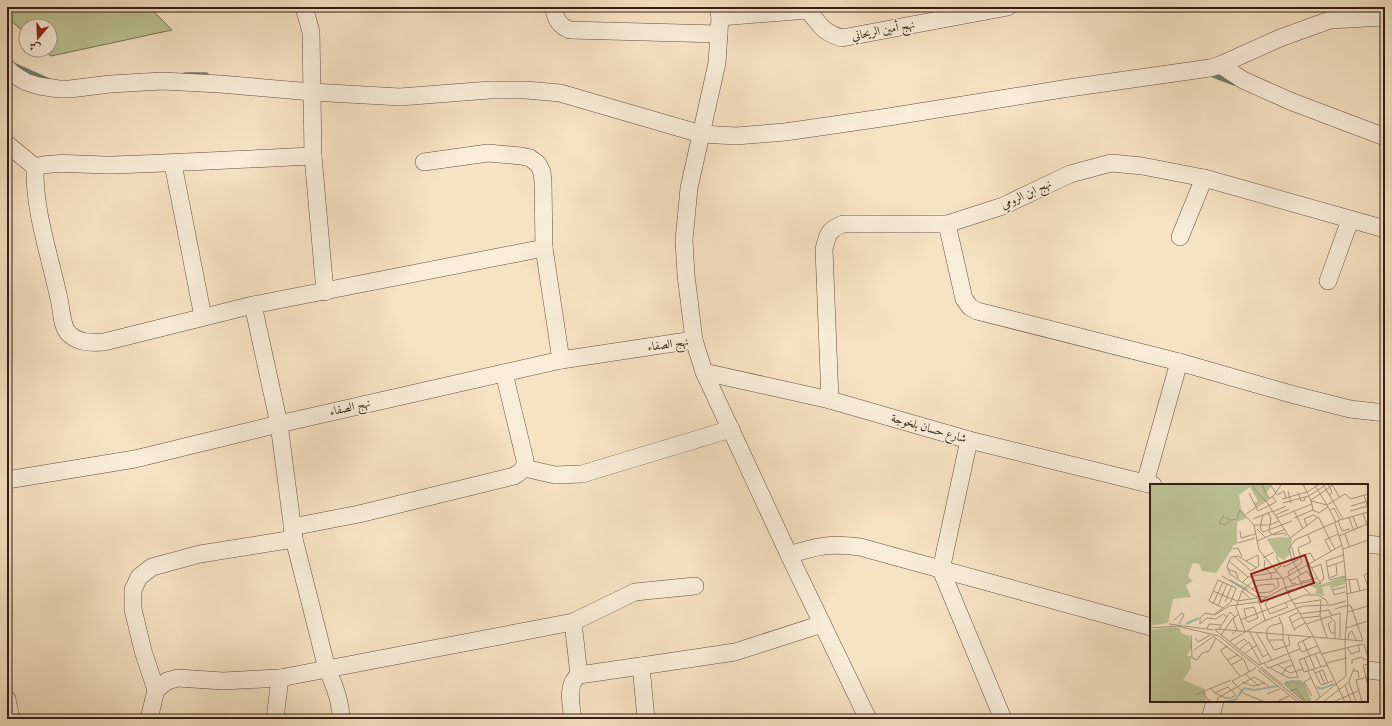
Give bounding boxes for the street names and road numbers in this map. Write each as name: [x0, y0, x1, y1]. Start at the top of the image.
street label: نهج أمين الريحاني: [850, 16, 917, 47]
street label: نهج ابن الرومي: [998, 175, 1055, 215]
street label: نهج الصفاء: [646, 333, 690, 358]
street label: نهج الصفاء: [328, 395, 373, 422]
street label: شارع حسان بلخوجة: [889, 410, 969, 449]

